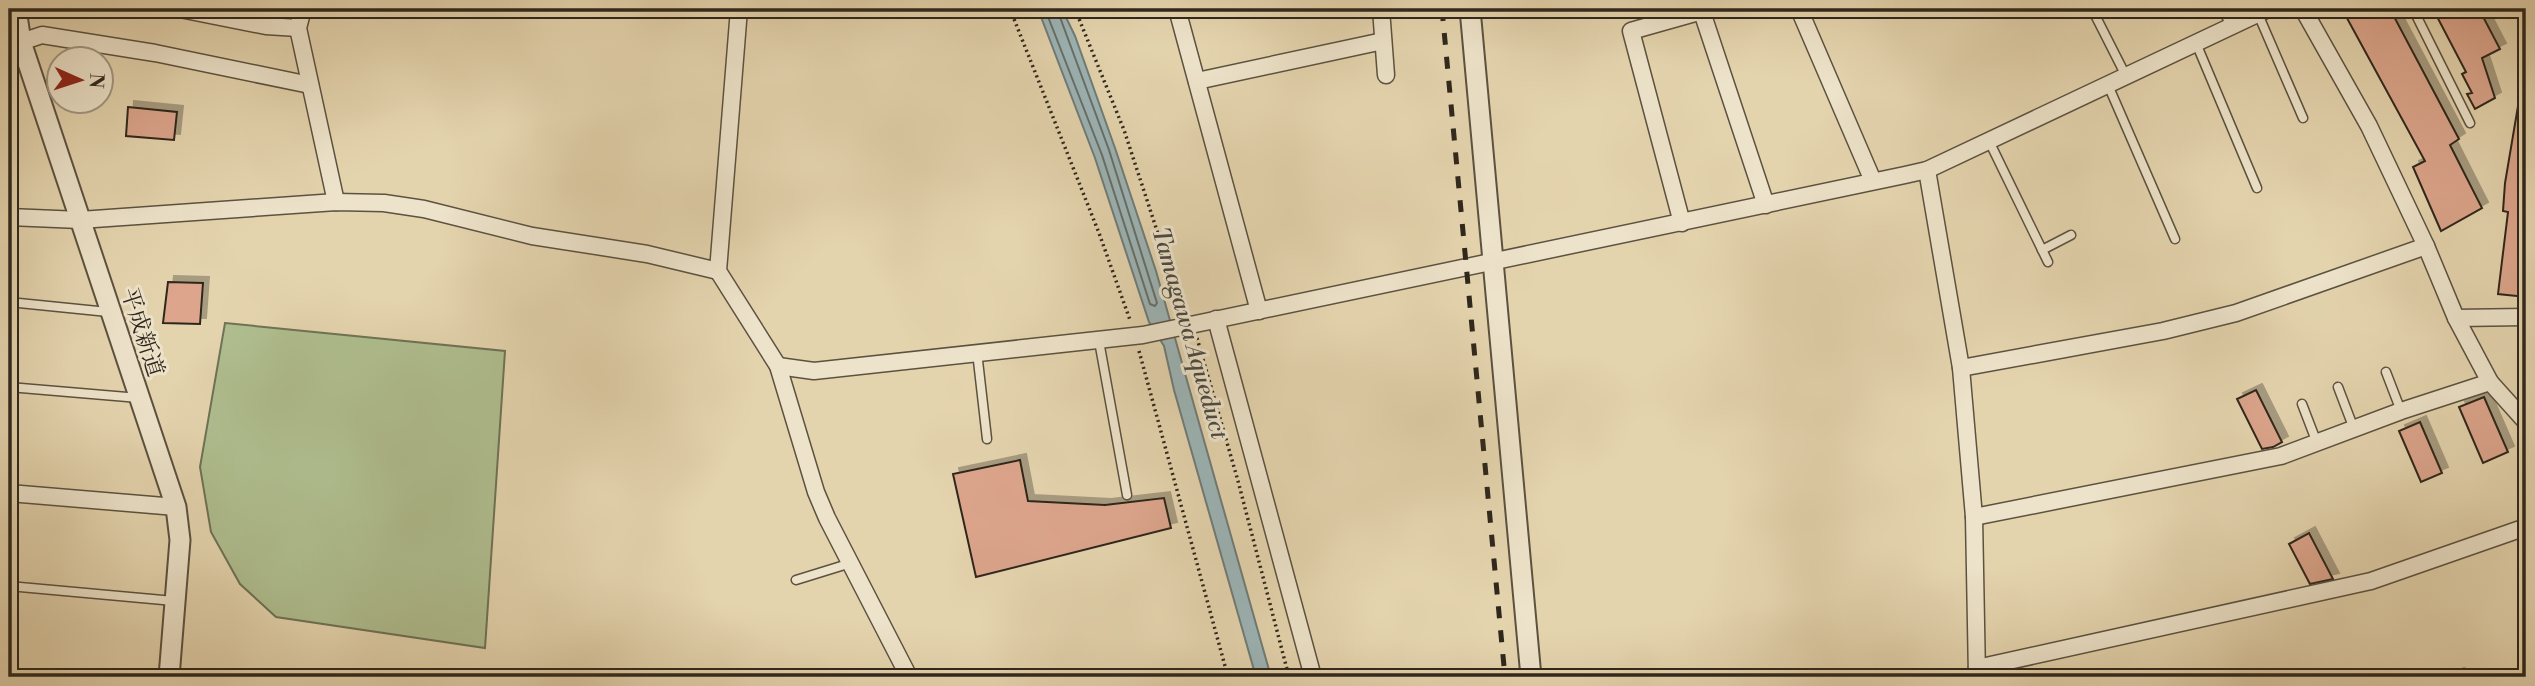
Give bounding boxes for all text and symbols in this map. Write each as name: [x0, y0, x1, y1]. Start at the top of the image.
north arrow: [46, 46, 116, 116]
text: N: [84, 73, 108, 89]
water label: Tamagawa Aqueduct: [1144, 224, 1234, 444]
street label: 平成新道: [115, 284, 170, 380]

